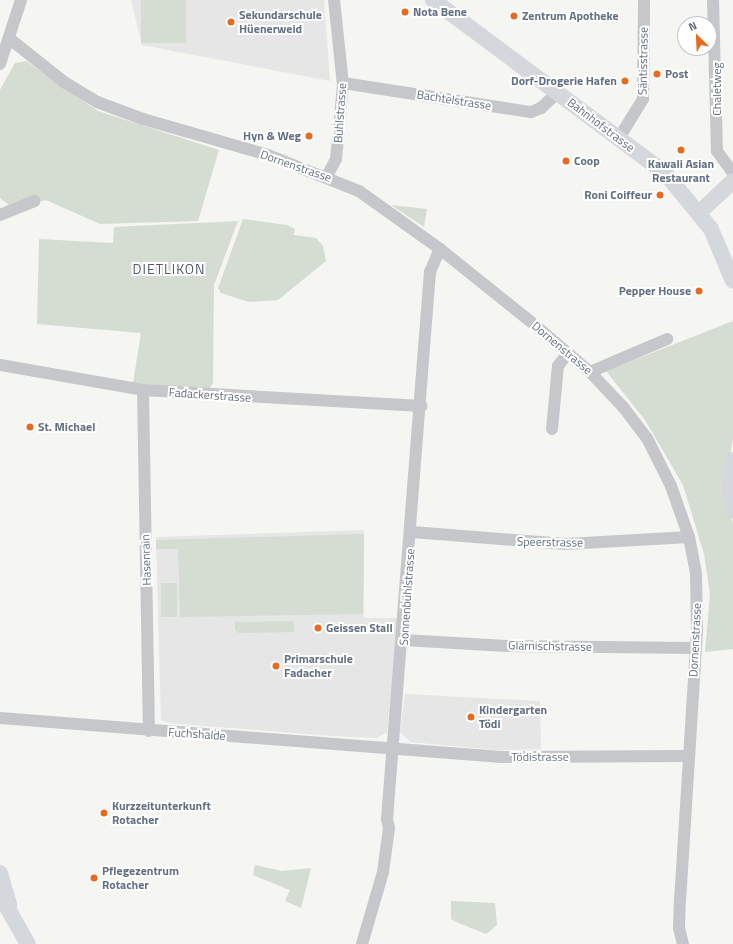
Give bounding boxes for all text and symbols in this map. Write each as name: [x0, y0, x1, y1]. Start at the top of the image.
place label: Nota Bene: [413, 5, 467, 19]
marker: Nota Bene: [400, 7, 410, 17]
place label: Sekundarschule Hüenerweid: [239, 8, 322, 36]
place label: Zentrum Apotheke: [522, 9, 619, 23]
marker: Zentrum Apotheke: [509, 11, 519, 21]
north arrow: [677, 16, 717, 56]
marker: Sekundarschule Hüenerweid: [226, 17, 236, 27]
text: N: [686, 17, 699, 35]
street label: Säntisstrasse: [635, 27, 651, 95]
street label: Chaletweg: [710, 62, 724, 116]
place label: Post: [665, 67, 688, 81]
marker: Post: [652, 69, 662, 79]
place label: Dorf-Drogerie Hafen: [511, 74, 617, 88]
marker: Dorf-Drogerie Hafen: [620, 76, 630, 86]
street label: Bühlstrasse: [331, 82, 349, 144]
street label: Bachtelstrasse: [416, 87, 492, 113]
street label: Bahnhofstrasse: [565, 95, 637, 155]
place label: Hyn & Weg: [243, 129, 301, 143]
marker: Hyn & Weg: [304, 131, 314, 141]
marker: Kawali Asian Restaurant: [676, 145, 686, 155]
street label: Dornenstrasse: [259, 147, 333, 185]
place label: Coop: [574, 154, 600, 168]
marker: Coop: [561, 156, 571, 166]
place label: Kawali Asian Restaurant: [648, 157, 714, 185]
place label: Roni Coiffeur: [584, 188, 652, 202]
marker: Roni Coiffeur: [655, 190, 665, 200]
district label: DIETLIKON: [132, 261, 206, 277]
place label: Pepper House: [619, 284, 691, 298]
marker: Pepper House: [694, 286, 704, 296]
street label: Dornenstrasse: [529, 319, 595, 377]
street label: Fadackerstrasse: [168, 385, 252, 405]
place label: St. Michael: [38, 420, 95, 434]
marker: St. Michael: [25, 422, 35, 432]
street label: Hasenrain: [138, 534, 154, 586]
street label: Speerstrasse: [517, 534, 583, 550]
street label: Sonnenbühlstrasse: [396, 548, 418, 646]
street label: Dornenstrasse: [686, 602, 704, 678]
place label: Geissen Stall: [326, 621, 393, 635]
marker: Geissen Stall: [313, 623, 323, 633]
street label: Glärnischstrasse: [508, 638, 592, 654]
place label: Primarschule Fadacher: [284, 652, 353, 680]
marker: Primarschule Fadacher: [271, 661, 281, 671]
place label: Kindergarten Tödi: [479, 703, 547, 731]
marker: Kindergarten Tödi: [466, 712, 476, 722]
street label: Fuchshalde: [168, 725, 226, 743]
street label: Tödistrasse: [511, 750, 569, 764]
place label: Kurzzeitunterkunft Rotacher: [112, 799, 211, 827]
marker: Kurzzeitunterkunft Rotacher: [99, 808, 109, 818]
place label: Pflegezentrum Rotacher: [102, 864, 179, 892]
marker: Pflegezentrum Rotacher: [89, 873, 99, 883]

